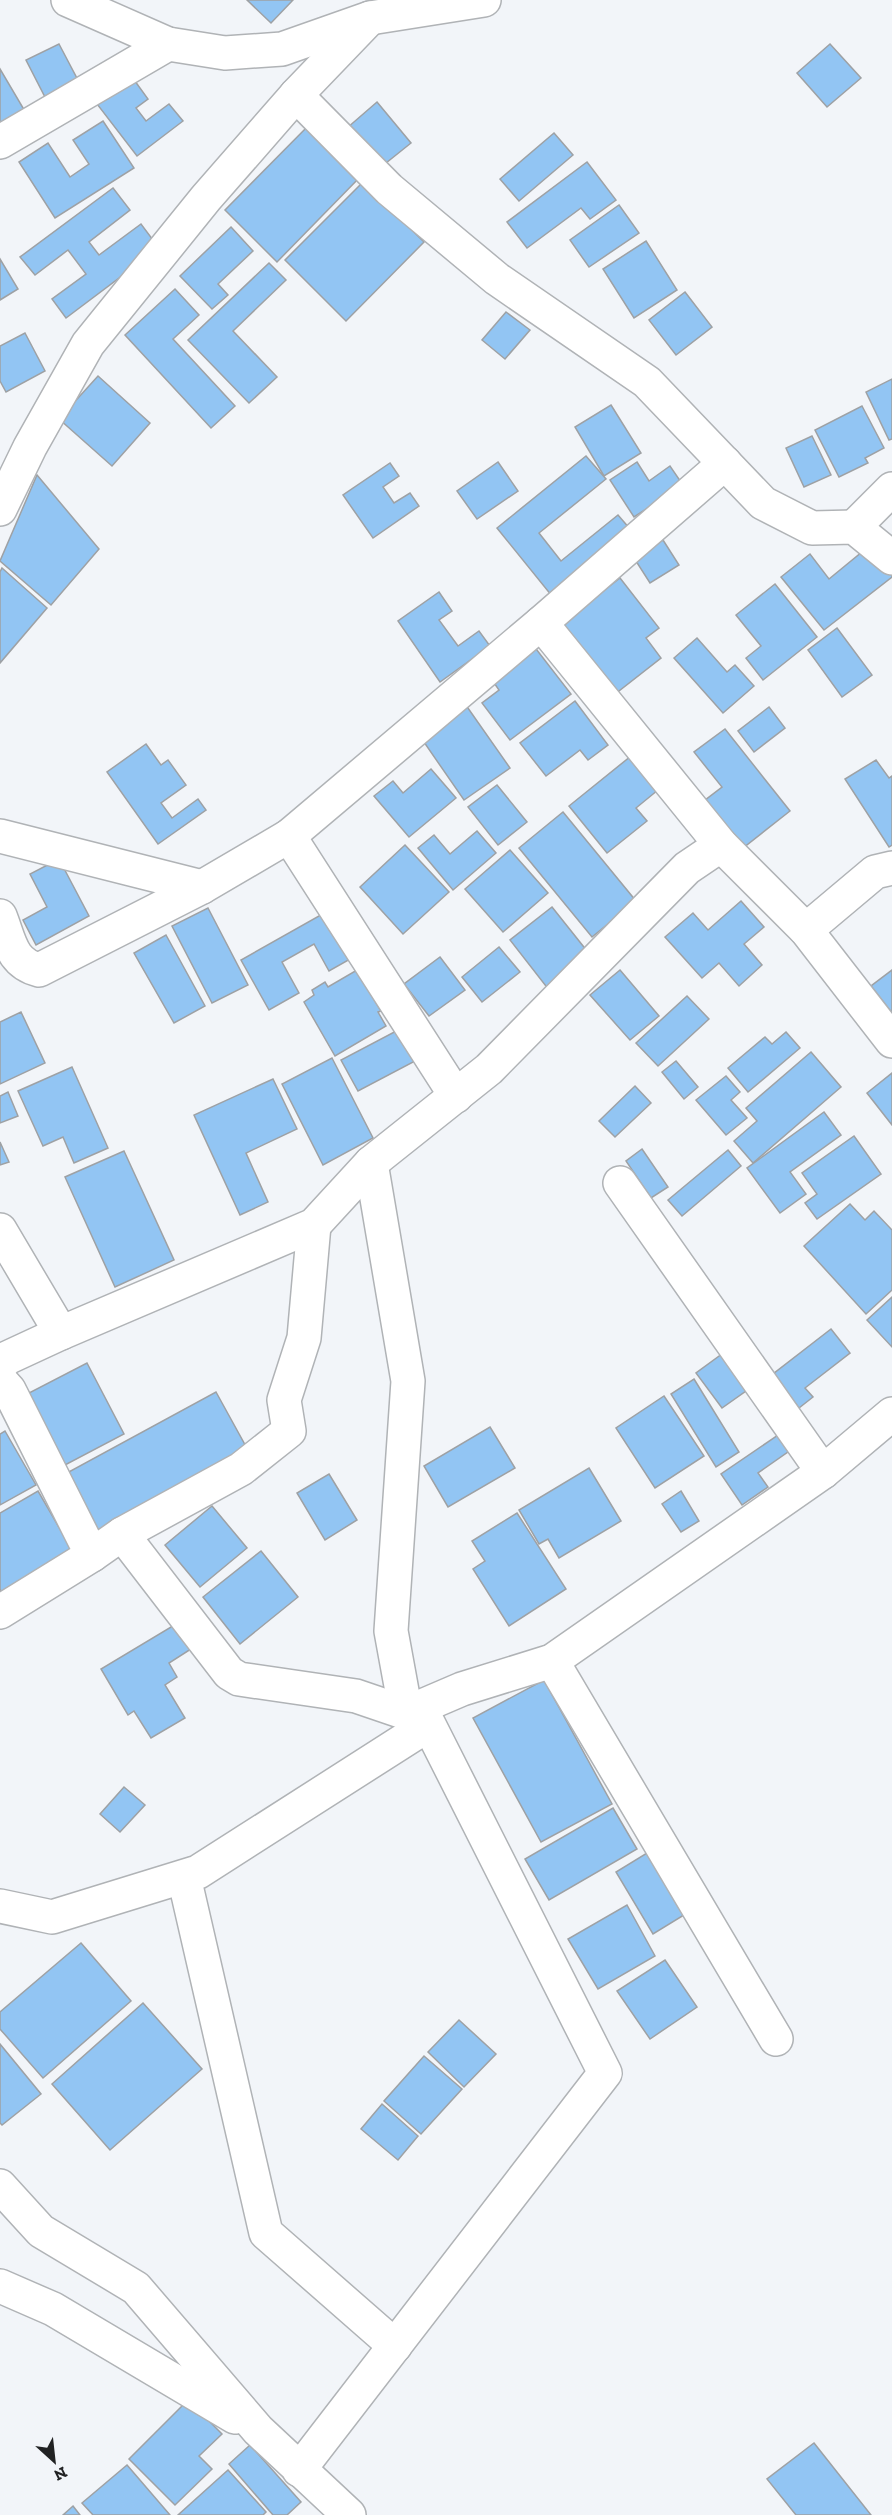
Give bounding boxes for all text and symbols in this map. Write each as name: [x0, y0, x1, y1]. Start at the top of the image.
north arrow: [24, 2431, 84, 2491]
text: N: [51, 2463, 70, 2485]

